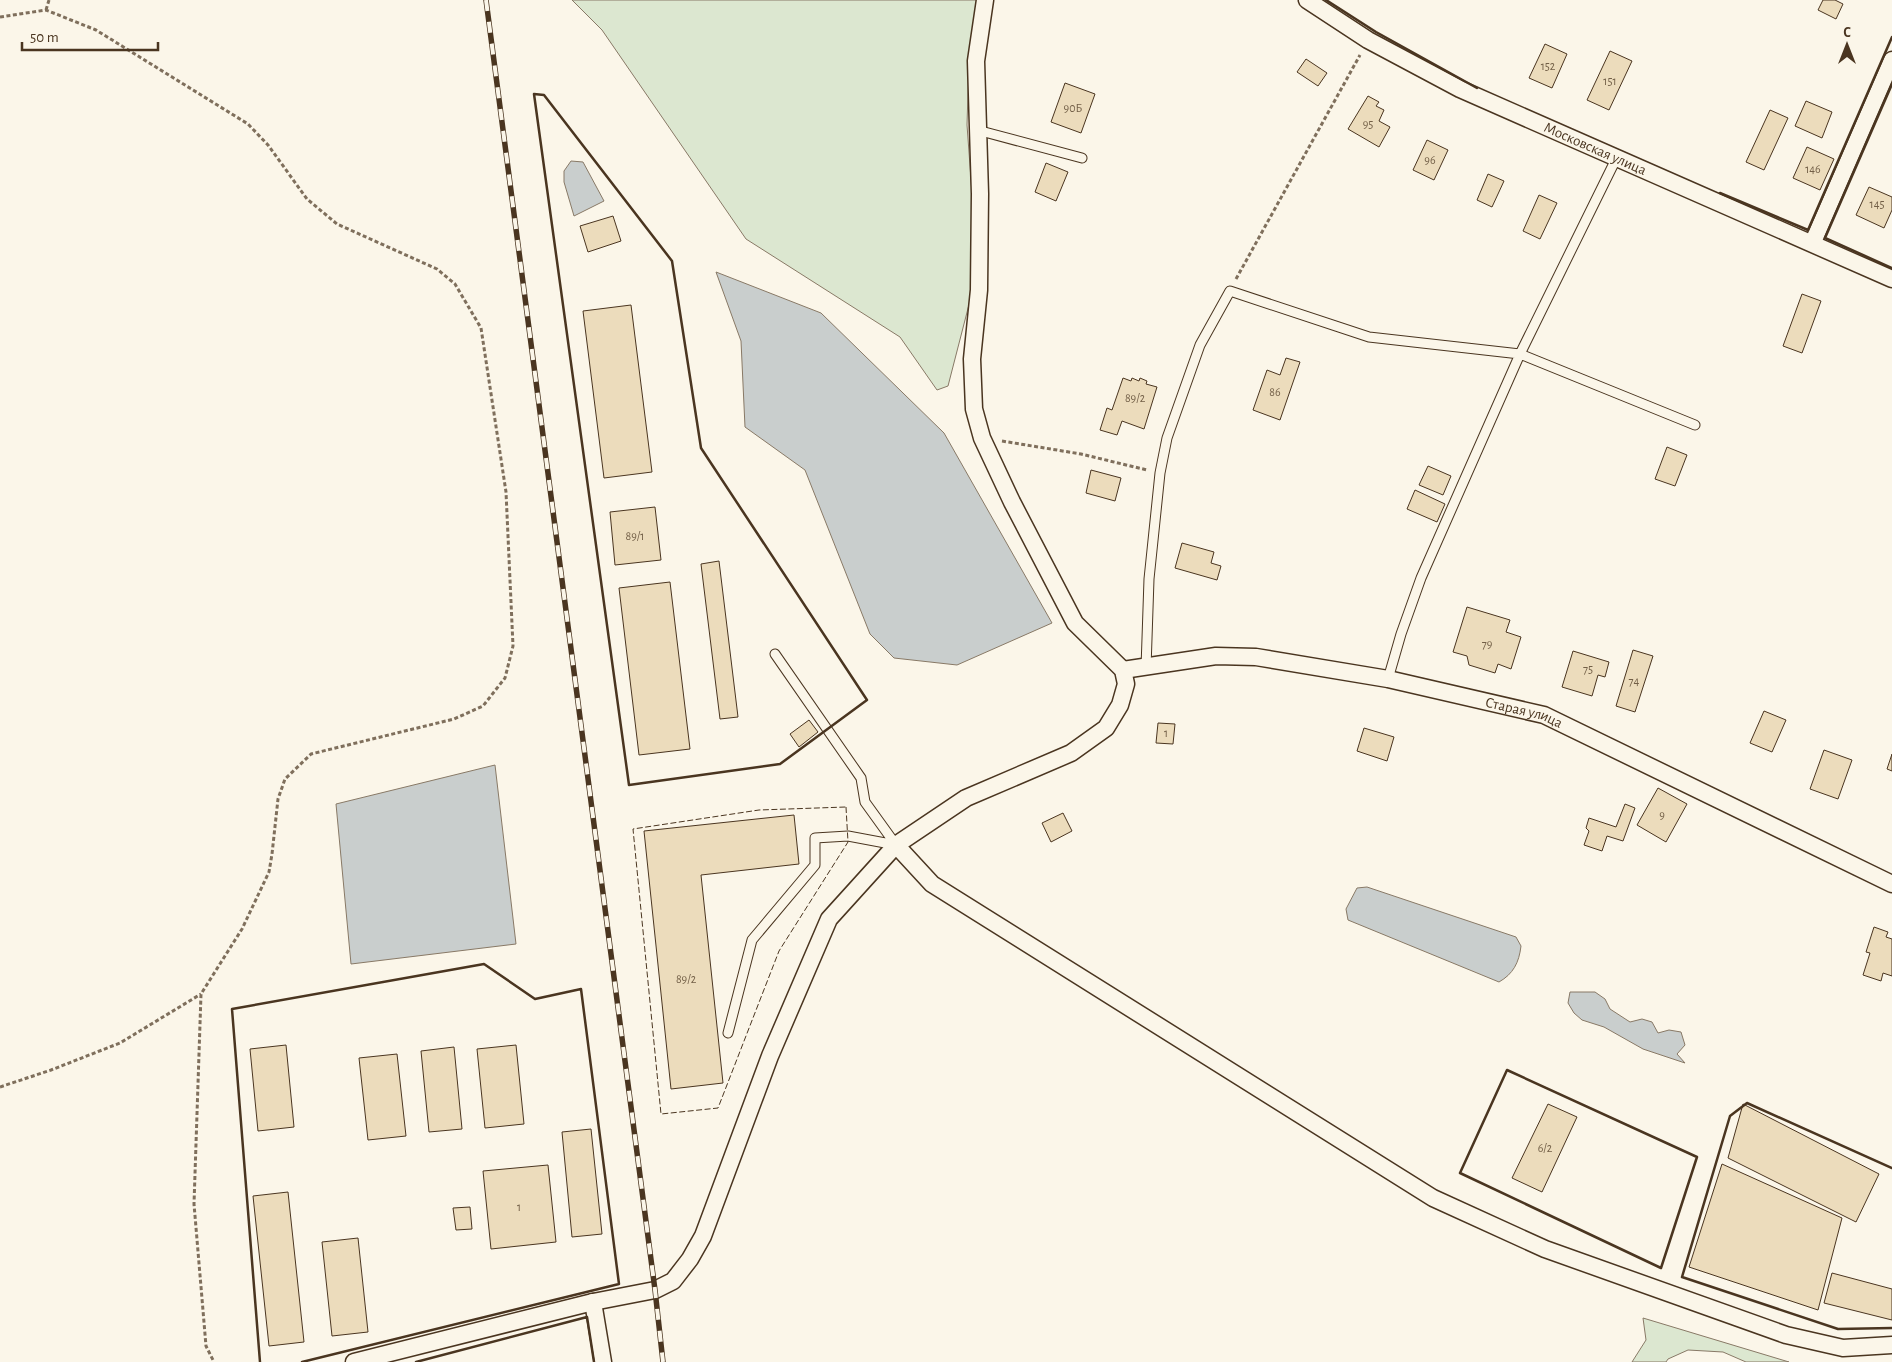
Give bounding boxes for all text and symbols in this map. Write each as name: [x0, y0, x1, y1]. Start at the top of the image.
scale bar: [22, 20, 159, 52]
north arrow: [1822, 20, 1872, 70]
text: С: [1843, 26, 1851, 40]
text: 50 m: [30, 30, 59, 45]
house number: 152: [1541, 60, 1556, 72]
house number: 151: [1603, 75, 1617, 87]
house number: 90Б: [1064, 102, 1083, 114]
house number: 95: [1363, 118, 1373, 130]
street label: Московская улица: [1542, 119, 1649, 178]
house number: 96: [1424, 154, 1436, 166]
house number: 146: [1805, 163, 1821, 175]
house number: 145: [1870, 198, 1884, 210]
house number: 86: [1269, 386, 1281, 398]
house number: 89/2: [1125, 392, 1146, 404]
house number: 89/1: [626, 530, 644, 542]
house number: 79: [1482, 638, 1493, 650]
house number: 75: [1583, 663, 1593, 675]
house number: 74: [1629, 675, 1640, 687]
street label: Старая улица: [1484, 694, 1565, 731]
house number: 1: [1164, 727, 1168, 739]
house number: 9: [1659, 809, 1665, 821]
house number: 89/2: [676, 973, 697, 985]
house number: 6/2: [1538, 1142, 1553, 1154]
house number: 1: [517, 1201, 521, 1213]

